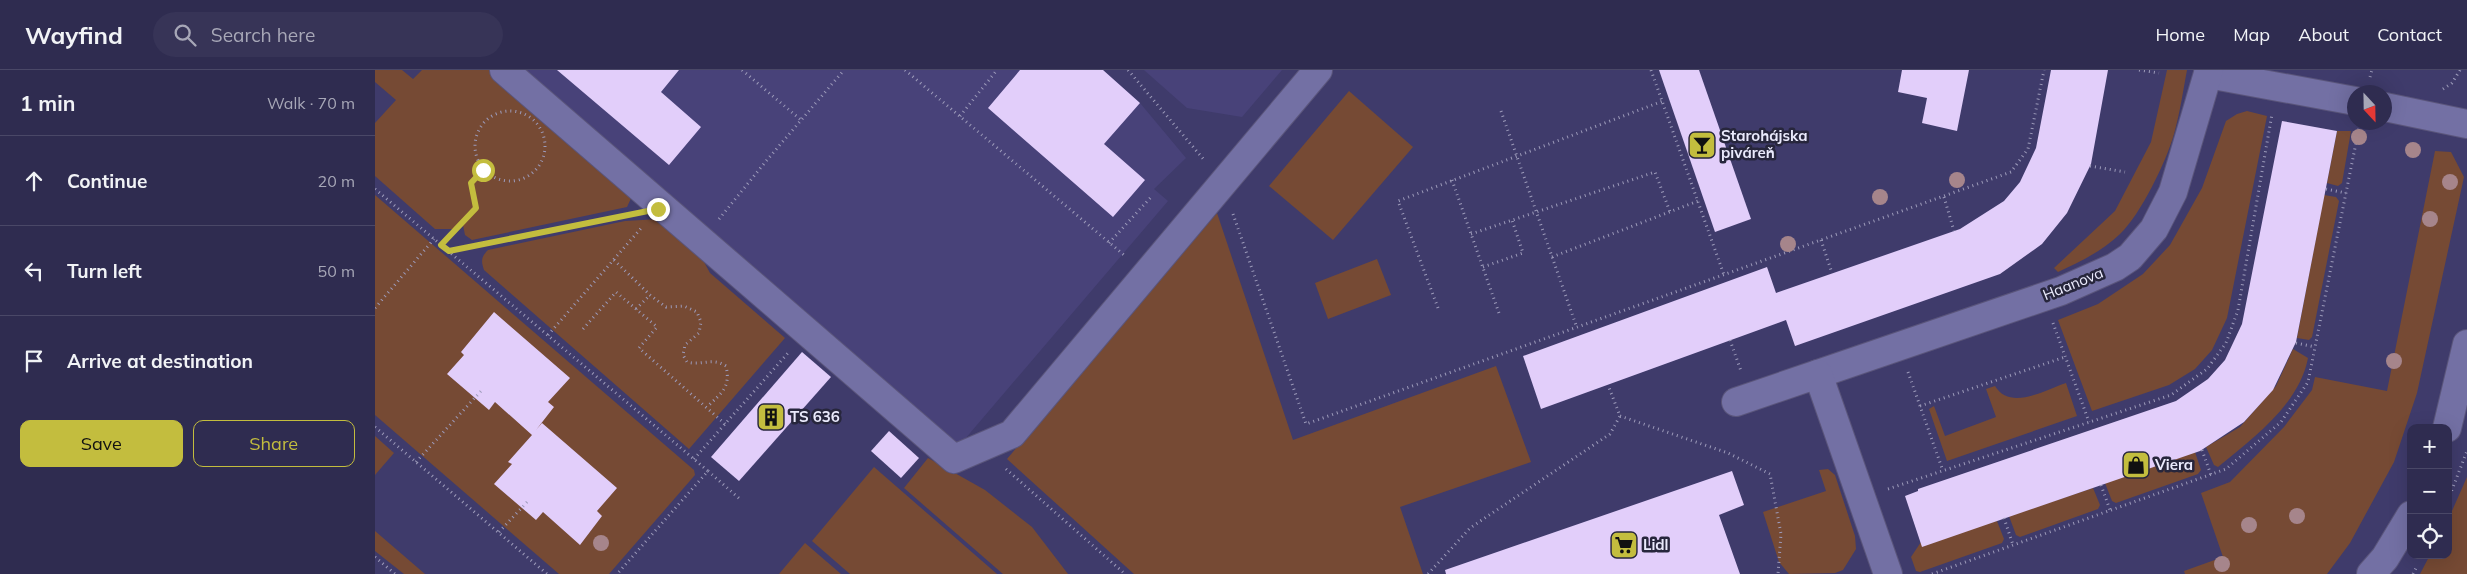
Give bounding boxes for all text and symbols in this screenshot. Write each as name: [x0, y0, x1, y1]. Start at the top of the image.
search box: [153, 12, 503, 57]
text: Wayfind: [25, 20, 123, 50]
icon: search: [171, 21, 199, 49]
text: Search here: [211, 23, 315, 47]
text: Home: [2155, 23, 2205, 46]
text: Map: [2233, 23, 2270, 46]
text: About: [2298, 23, 2349, 46]
text: Contact: [2377, 23, 2442, 46]
north arrow: [2347, 85, 2392, 130]
text: 1 min: [20, 90, 75, 116]
text: Walk · 70 m: [267, 93, 355, 113]
place label: Starohájska piváreň: [1721, 126, 1808, 162]
bar icon: Starohájska piváreň: [1687, 130, 1717, 160]
route start: [472, 159, 495, 182]
icon: ahead: [20, 167, 48, 195]
text: Continue: [67, 169, 147, 193]
text: 20 m: [318, 171, 355, 191]
route end: [647, 198, 670, 221]
icon: left: [20, 257, 48, 285]
text: Turn left: [67, 259, 142, 283]
text: 50 m: [318, 261, 355, 281]
street label: Haanova: [2040, 263, 2106, 304]
icon: arrive: [20, 347, 48, 375]
text: Arrive at destination: [67, 349, 253, 373]
building icon: TS 636: [756, 402, 786, 432]
place label: TS 636: [790, 407, 840, 426]
button: Save: [20, 420, 183, 467]
button: Share: [193, 420, 355, 467]
map controls: [2407, 424, 2452, 559]
button: +: [2407, 424, 2452, 469]
shop icon: Viera: [2121, 450, 2151, 480]
place label: Viera: [2154, 455, 2193, 474]
button: −: [2407, 469, 2452, 514]
button: locate: [2407, 514, 2452, 559]
supermarket icon: Lidl: [1609, 530, 1639, 560]
place label: Lidl: [1643, 535, 1669, 554]

